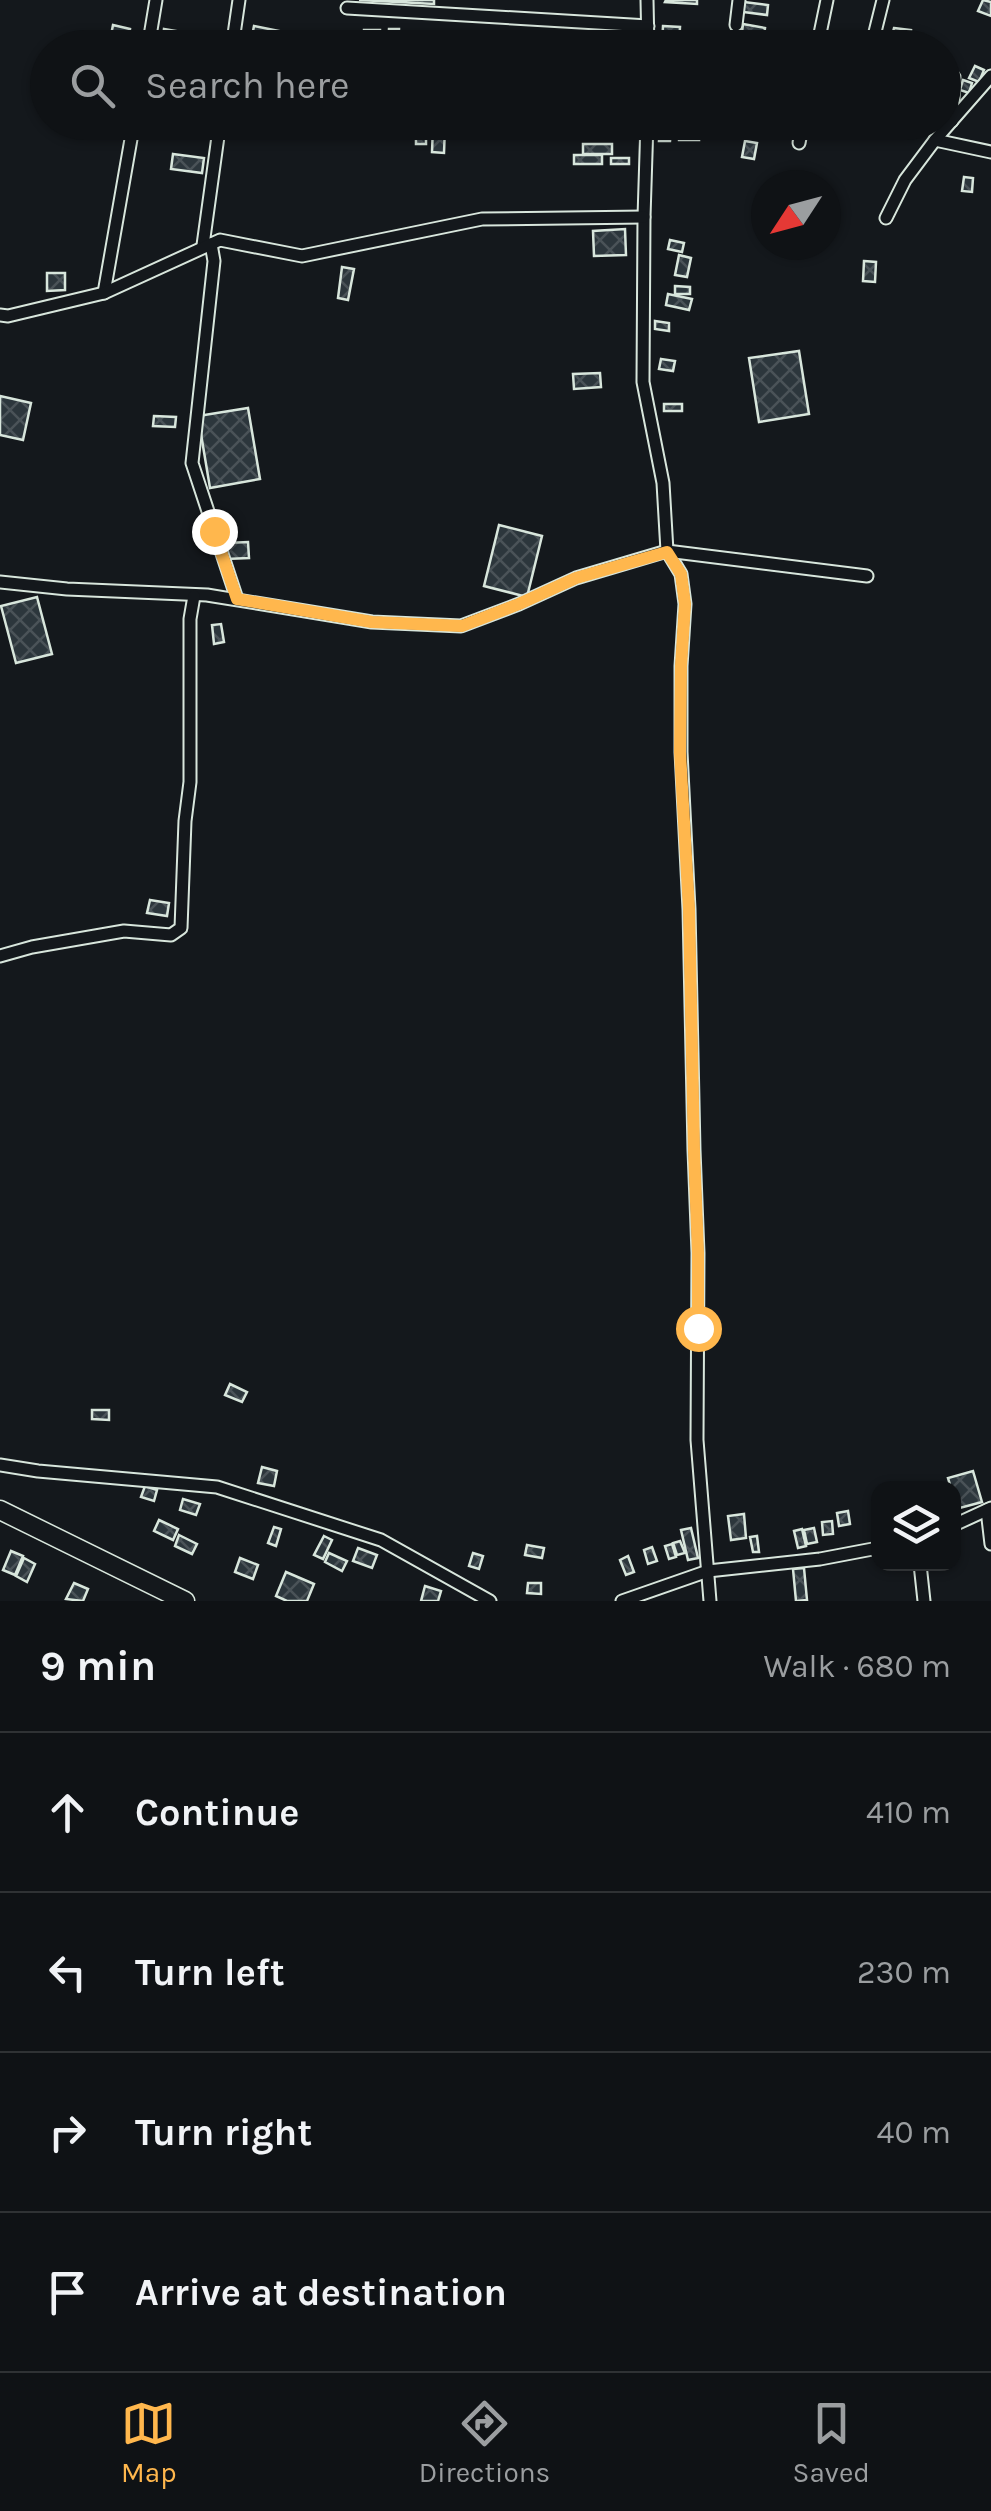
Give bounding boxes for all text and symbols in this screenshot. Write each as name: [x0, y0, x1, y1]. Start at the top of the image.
search box: [30, 30, 961, 140]
icon: search: [65, 58, 120, 113]
text: Search here: [145, 63, 349, 108]
north arrow: [751, 170, 841, 260]
route end: [192, 509, 238, 555]
route start: [676, 1306, 722, 1352]
map controls: [871, 1481, 961, 1571]
button: layers: [871, 1481, 961, 1571]
text: 9 min: [40, 1641, 156, 1691]
text: Walk · 680 m: [763, 1648, 951, 1685]
icon: ahead: [40, 1785, 95, 1840]
text: Continue: [135, 1790, 299, 1835]
text: 410 m: [866, 1794, 951, 1831]
icon: left: [40, 1945, 95, 2000]
text: Turn left: [135, 1950, 285, 1995]
text: 230 m: [857, 1954, 951, 1991]
icon: right: [40, 2105, 95, 2160]
text: Turn right: [135, 2110, 312, 2155]
text: 40 m: [877, 2114, 951, 2151]
icon: arrive: [40, 2265, 95, 2320]
text: Arrive at destination: [135, 2270, 507, 2315]
tab: Map: [121, 2396, 177, 2489]
tab: Directions: [419, 2396, 550, 2489]
tab: Saved: [792, 2396, 870, 2489]

